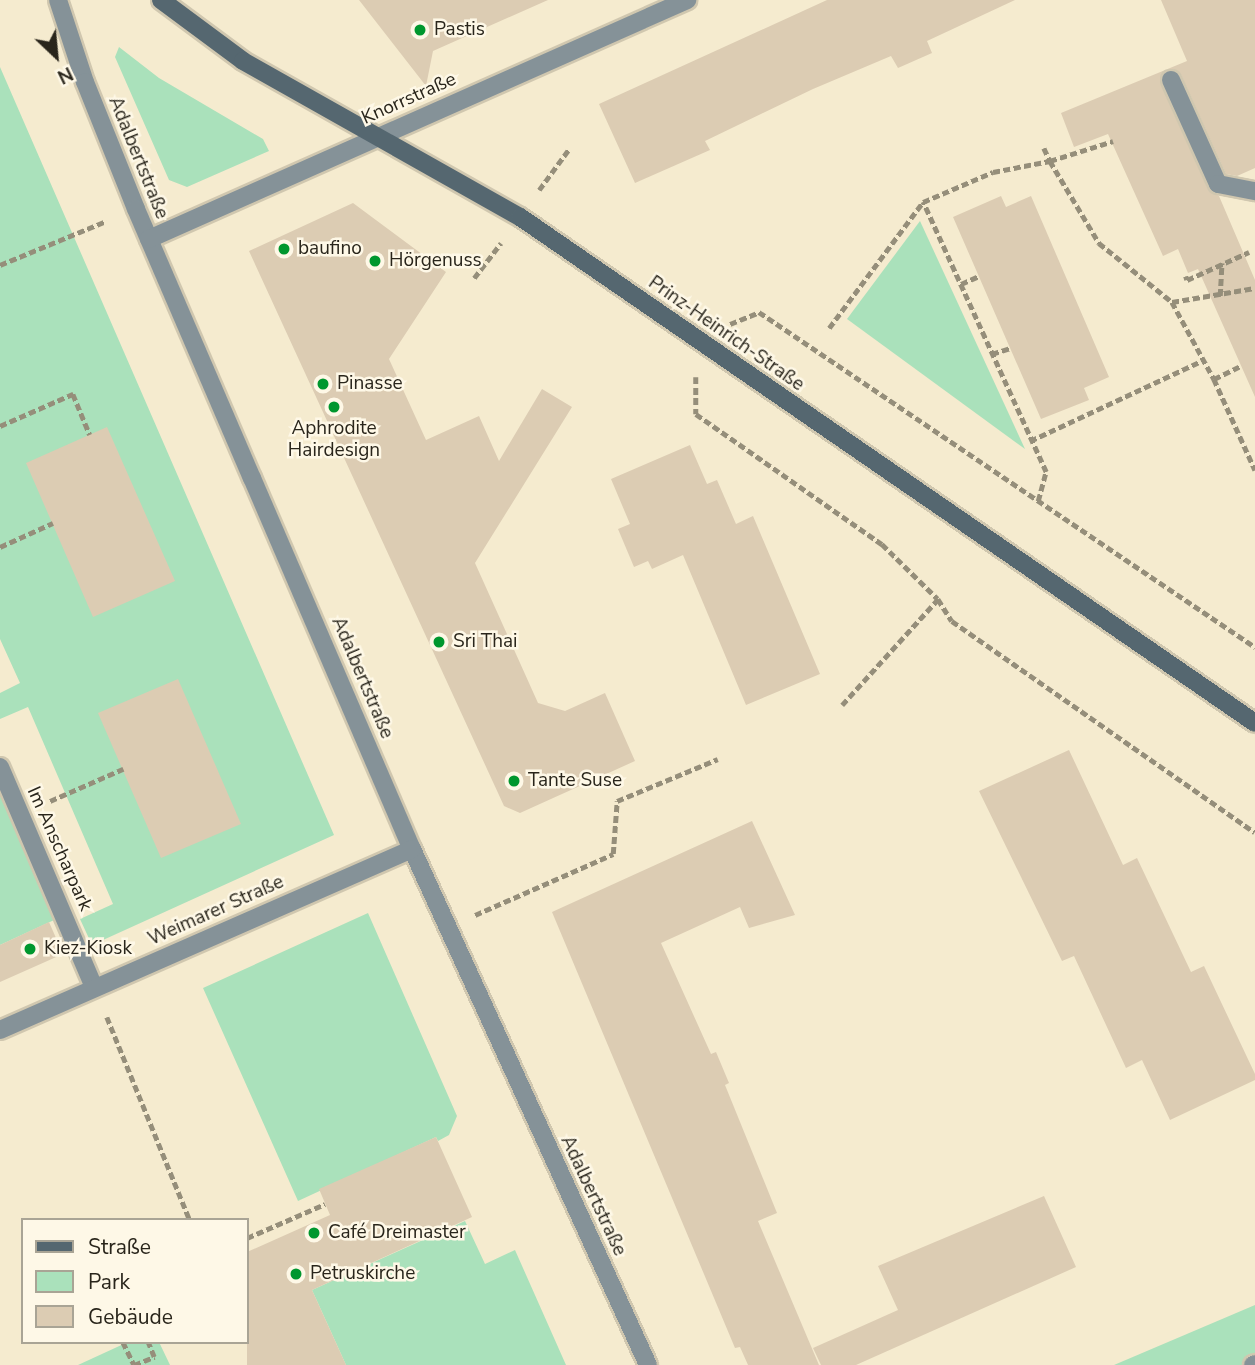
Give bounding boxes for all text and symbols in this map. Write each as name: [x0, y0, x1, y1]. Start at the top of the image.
place label: Pastis: [434, 19, 485, 41]
north arrow: [21, 21, 91, 91]
marker: Pastis: [412, 22, 428, 38]
text: N: [53, 60, 77, 90]
street label: Knorrstraße: [358, 68, 460, 130]
street label: Adalbertstraße: [103, 93, 173, 223]
place label: baufino: [298, 238, 362, 260]
marker: baufino: [276, 241, 292, 257]
place label: Hörgenuss: [389, 250, 482, 272]
marker: Hörgenuss: [367, 253, 383, 269]
street label: Prinz-Heinrich-Straße: [644, 272, 808, 396]
place label: Pinasse: [337, 373, 403, 395]
marker: Pinasse: [315, 376, 331, 392]
marker: Aphrodite Hairdesign: [326, 399, 342, 415]
place label: Aphrodite Hairdesign: [288, 418, 380, 462]
street label: Adalbertstraße: [326, 614, 398, 742]
place label: Sri Thai: [453, 631, 517, 653]
marker: Sri Thai: [431, 634, 447, 650]
place label: Tante Suse: [528, 770, 622, 792]
marker: Tante Suse: [506, 773, 522, 789]
street label: Im Anscharpark: [21, 783, 97, 915]
street label: Weimarer Straße: [145, 871, 287, 951]
place label: Kiez-Kiosk: [44, 938, 132, 960]
marker: Kiez-Kiosk: [22, 941, 38, 957]
street label: Adalbertstraße: [555, 1132, 631, 1260]
legend: [21, 1218, 248, 1344]
place label: Café Dreimaster: [328, 1222, 466, 1244]
marker: Café Dreimaster: [306, 1225, 322, 1241]
text: Straße: [88, 1233, 151, 1261]
place label: Petruskirche: [310, 1263, 415, 1285]
marker: Petruskirche: [288, 1266, 304, 1282]
text: Park: [88, 1268, 130, 1296]
text: Gebäude: [88, 1303, 173, 1331]

